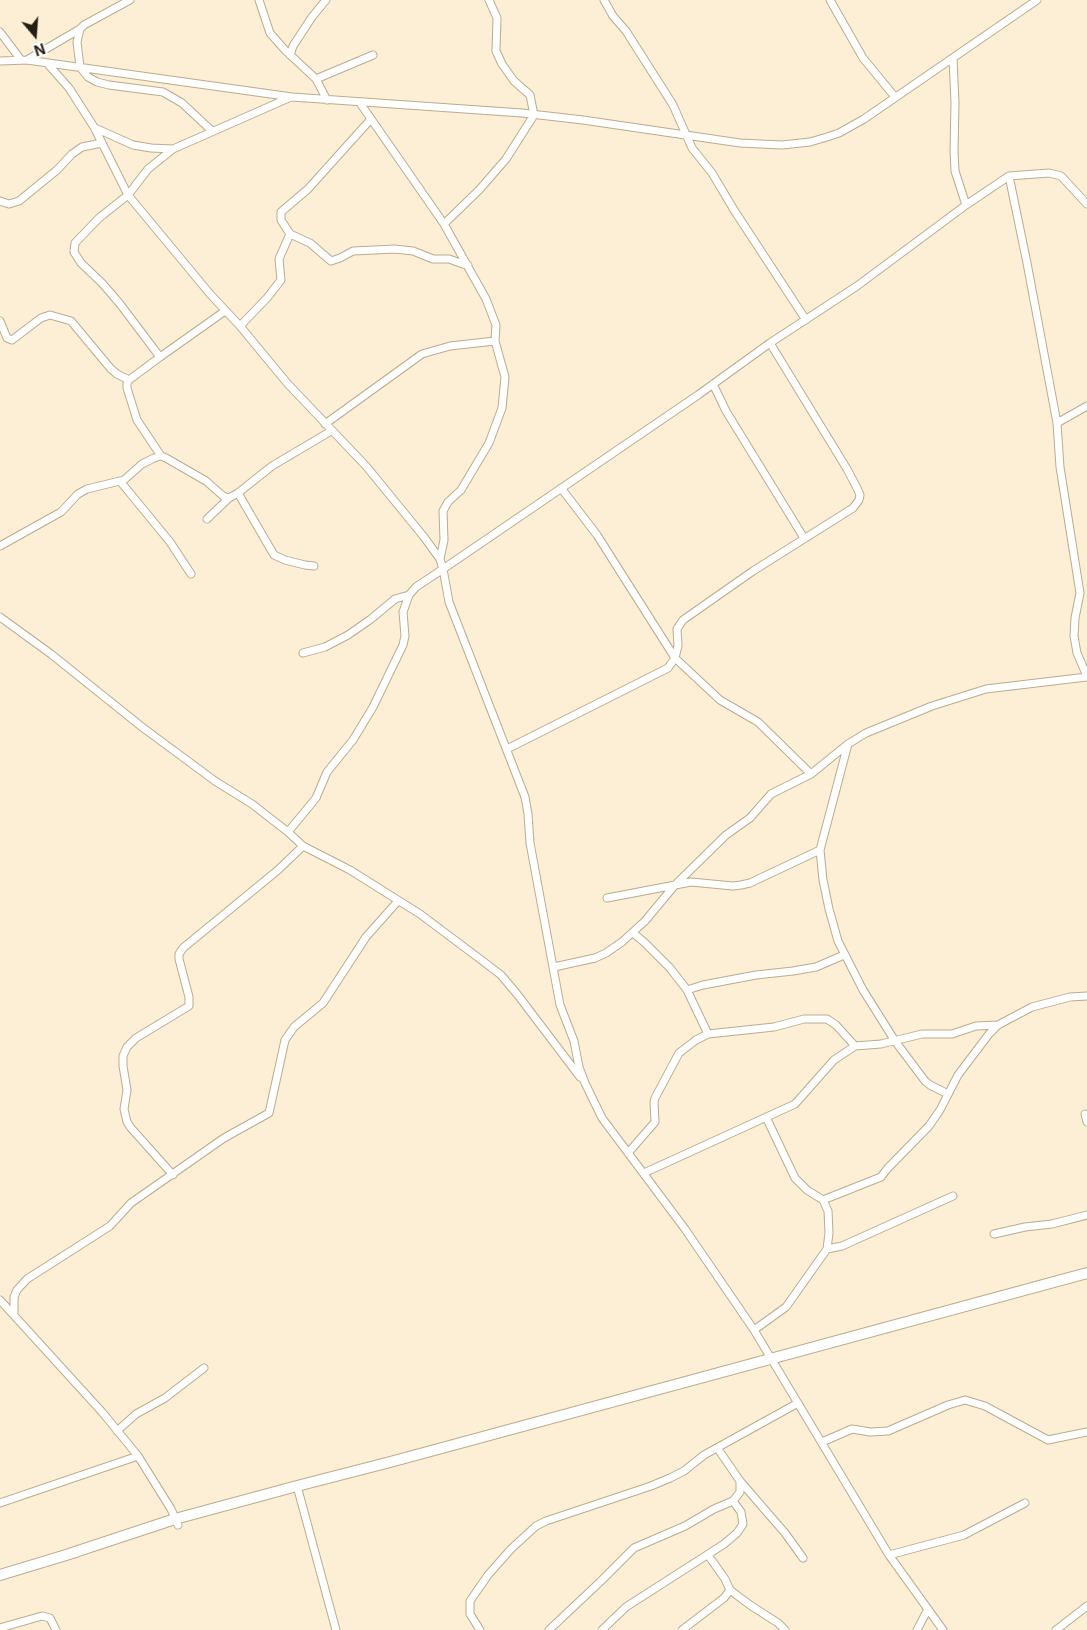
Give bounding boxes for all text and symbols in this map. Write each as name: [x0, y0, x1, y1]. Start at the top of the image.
north arrow: [10, 10, 60, 60]
text: N: [32, 40, 47, 59]

